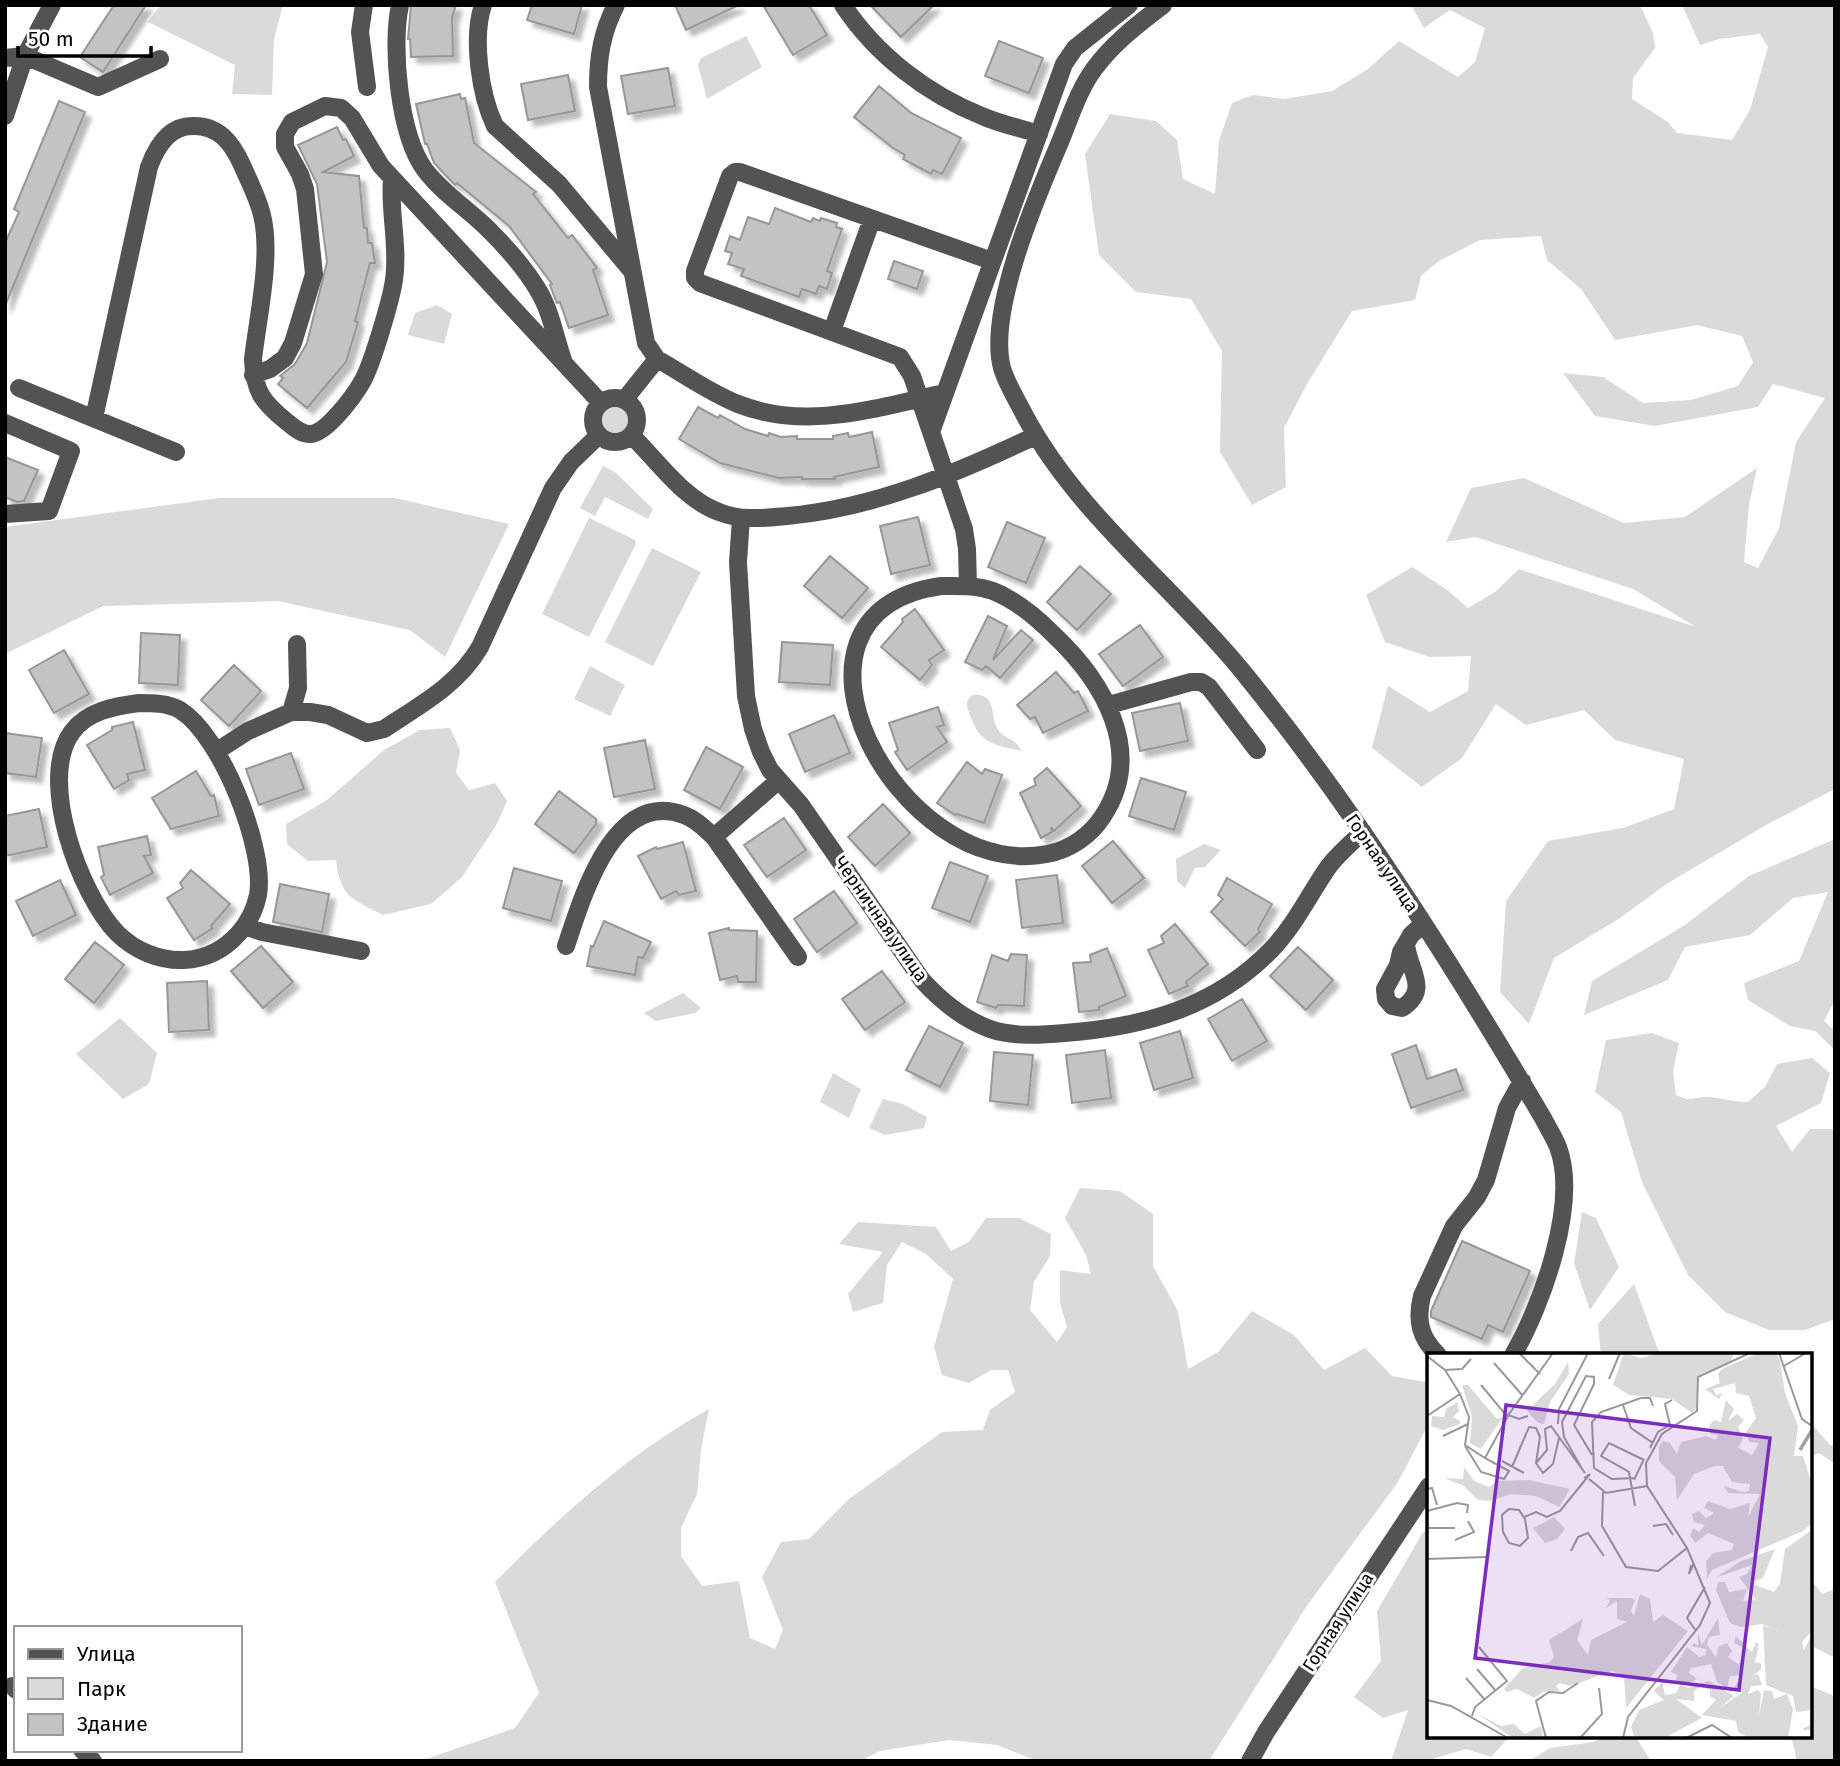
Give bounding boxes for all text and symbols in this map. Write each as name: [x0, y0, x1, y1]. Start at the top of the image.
scale bar: [18, 14, 150, 58]
text: 50 m: [28, 26, 74, 52]
street label: Горная улица: [1341, 810, 1423, 916]
street label: Черничная улица: [829, 852, 933, 986]
inset map: [1427, 1353, 1812, 1738]
street label: Горная улица: [1298, 1568, 1378, 1676]
legend: [14, 1626, 242, 1752]
text: Улица: [77, 1641, 136, 1667]
text: Парк: [77, 1676, 126, 1702]
text: Здание: [77, 1711, 148, 1737]

